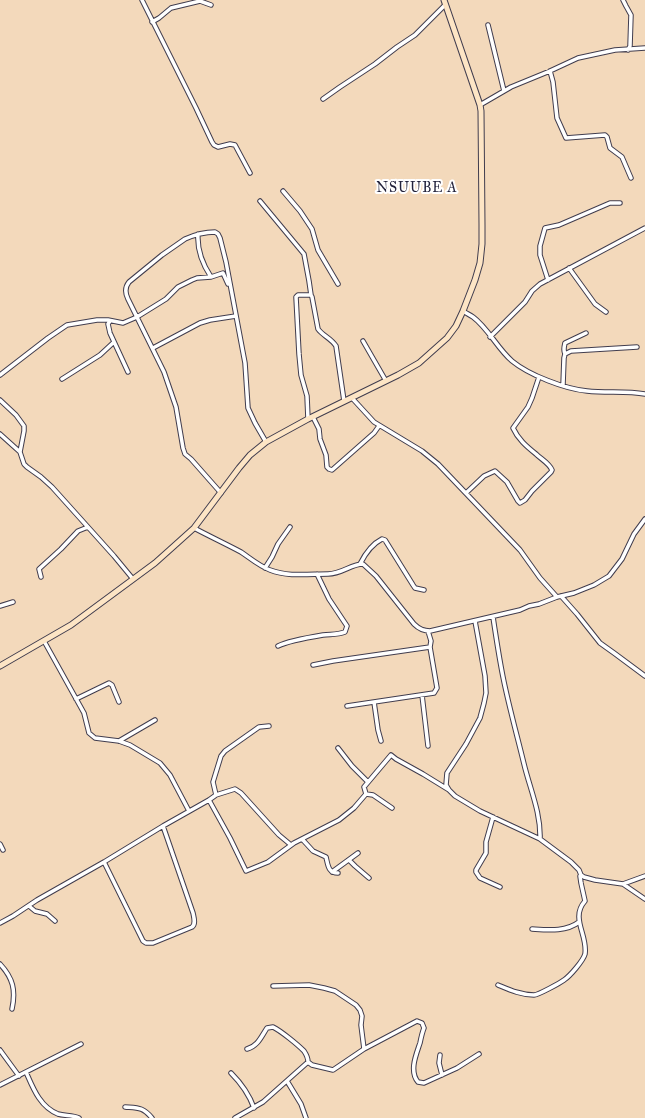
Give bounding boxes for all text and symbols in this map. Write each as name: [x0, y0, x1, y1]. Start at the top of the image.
district label: NSUUBE A: [376, 181, 458, 197]

